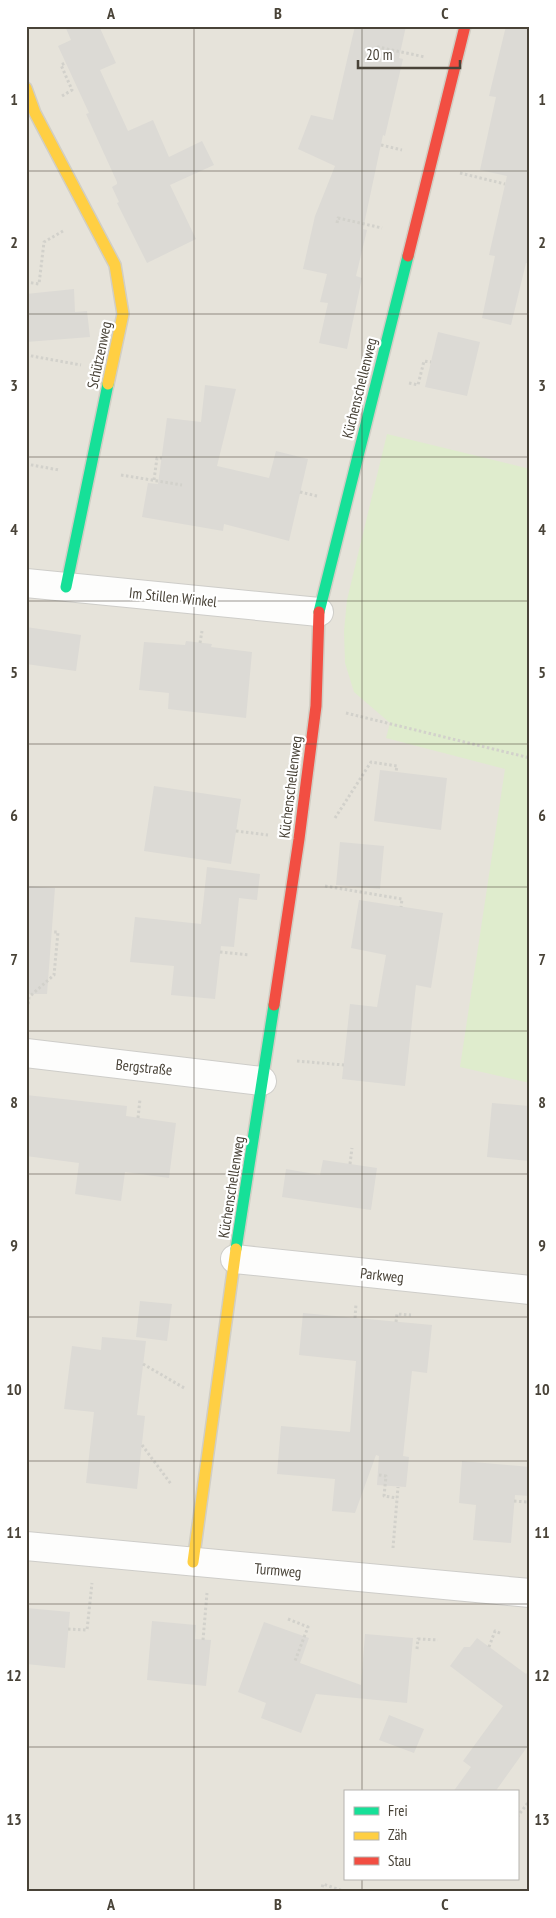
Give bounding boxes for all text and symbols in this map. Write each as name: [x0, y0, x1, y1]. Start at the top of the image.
text: A: [106, 3, 116, 23]
text: B: [274, 3, 282, 23]
text: C: [441, 3, 449, 23]
scale bar: [358, 38, 461, 70]
text: 20 m: [366, 45, 392, 64]
text: 1: [10, 89, 18, 109]
text: 1: [538, 89, 546, 109]
text: 2: [10, 232, 18, 252]
text: 2: [538, 232, 546, 252]
street label: Schützenweg: [83, 320, 115, 390]
street label: Küchenschellenweg: [337, 336, 381, 440]
text: 3: [10, 375, 18, 395]
text: 3: [538, 375, 546, 395]
text: 4: [10, 519, 18, 539]
text: 4: [538, 519, 546, 539]
street label: Im Stillen Winkel: [128, 583, 218, 611]
text: 5: [10, 662, 18, 682]
text: 5: [538, 662, 546, 682]
street label: Küchenschellenweg: [274, 735, 306, 839]
text: 6: [10, 805, 18, 825]
text: 6: [538, 805, 546, 825]
text: 7: [10, 949, 18, 969]
text: 7: [538, 949, 546, 969]
street label: Bergstraße: [115, 1055, 173, 1079]
text: 8: [10, 1092, 18, 1112]
text: 8: [538, 1092, 546, 1112]
street label: Küchenschellenweg: [214, 1135, 248, 1239]
text: 9: [10, 1235, 18, 1255]
text: 9: [538, 1235, 546, 1255]
street label: Parkweg: [359, 1263, 405, 1287]
text: 10: [6, 1379, 22, 1399]
text: 10: [534, 1379, 550, 1399]
text: 11: [6, 1522, 22, 1542]
text: 11: [534, 1522, 550, 1542]
street label: Turmweg: [254, 1558, 302, 1582]
text: 12: [6, 1665, 22, 1685]
text: 12: [534, 1665, 550, 1685]
legend: [344, 1790, 518, 1880]
text: Frei: [388, 1801, 408, 1820]
text: 13: [6, 1809, 22, 1829]
text: 13: [534, 1809, 550, 1829]
text: Zäh: [388, 1825, 407, 1844]
text: Stau: [388, 1851, 411, 1870]
text: A: [106, 1894, 116, 1914]
text: B: [274, 1894, 282, 1914]
text: C: [441, 1894, 449, 1914]

